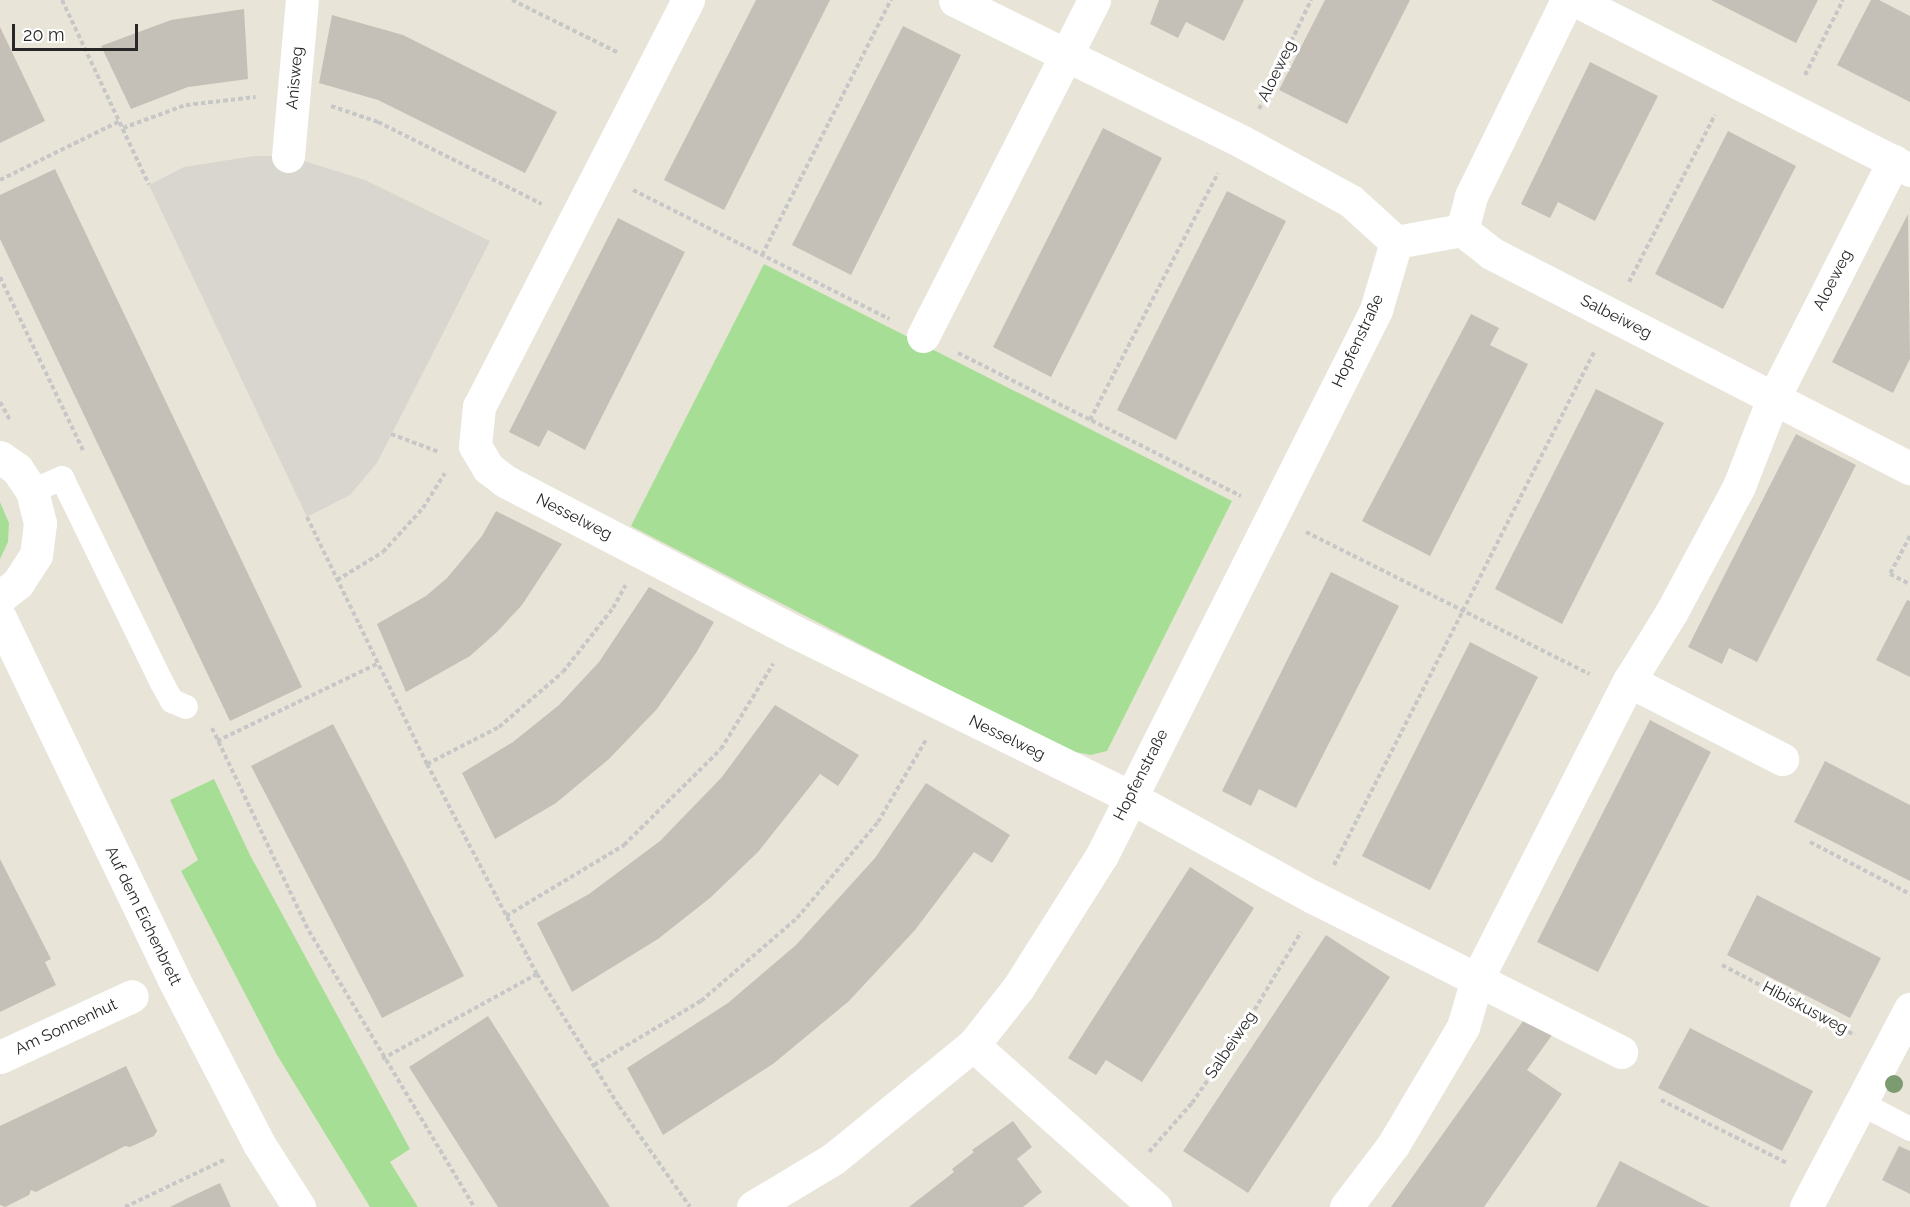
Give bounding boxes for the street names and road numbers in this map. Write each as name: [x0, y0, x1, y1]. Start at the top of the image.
street label: Aloeweg: [1254, 37, 1300, 105]
street label: Anisweg: [283, 46, 307, 110]
street label: Aloeweg: [1809, 246, 1857, 314]
street label: Salbeiweg: [1577, 291, 1655, 343]
street label: Hopfenstraße: [1328, 292, 1388, 390]
street label: Nesselweg: [533, 490, 615, 544]
street label: Nesselweg: [966, 711, 1048, 765]
street label: Hopfenstraße: [1110, 726, 1172, 824]
street label: Auf dem Eichenbrett: [101, 843, 185, 989]
street label: Hibiskusweg: [1759, 977, 1851, 1039]
street label: Am Sonnenhut: [12, 995, 120, 1059]
street label: Salbeiweg: [1201, 1007, 1261, 1083]

